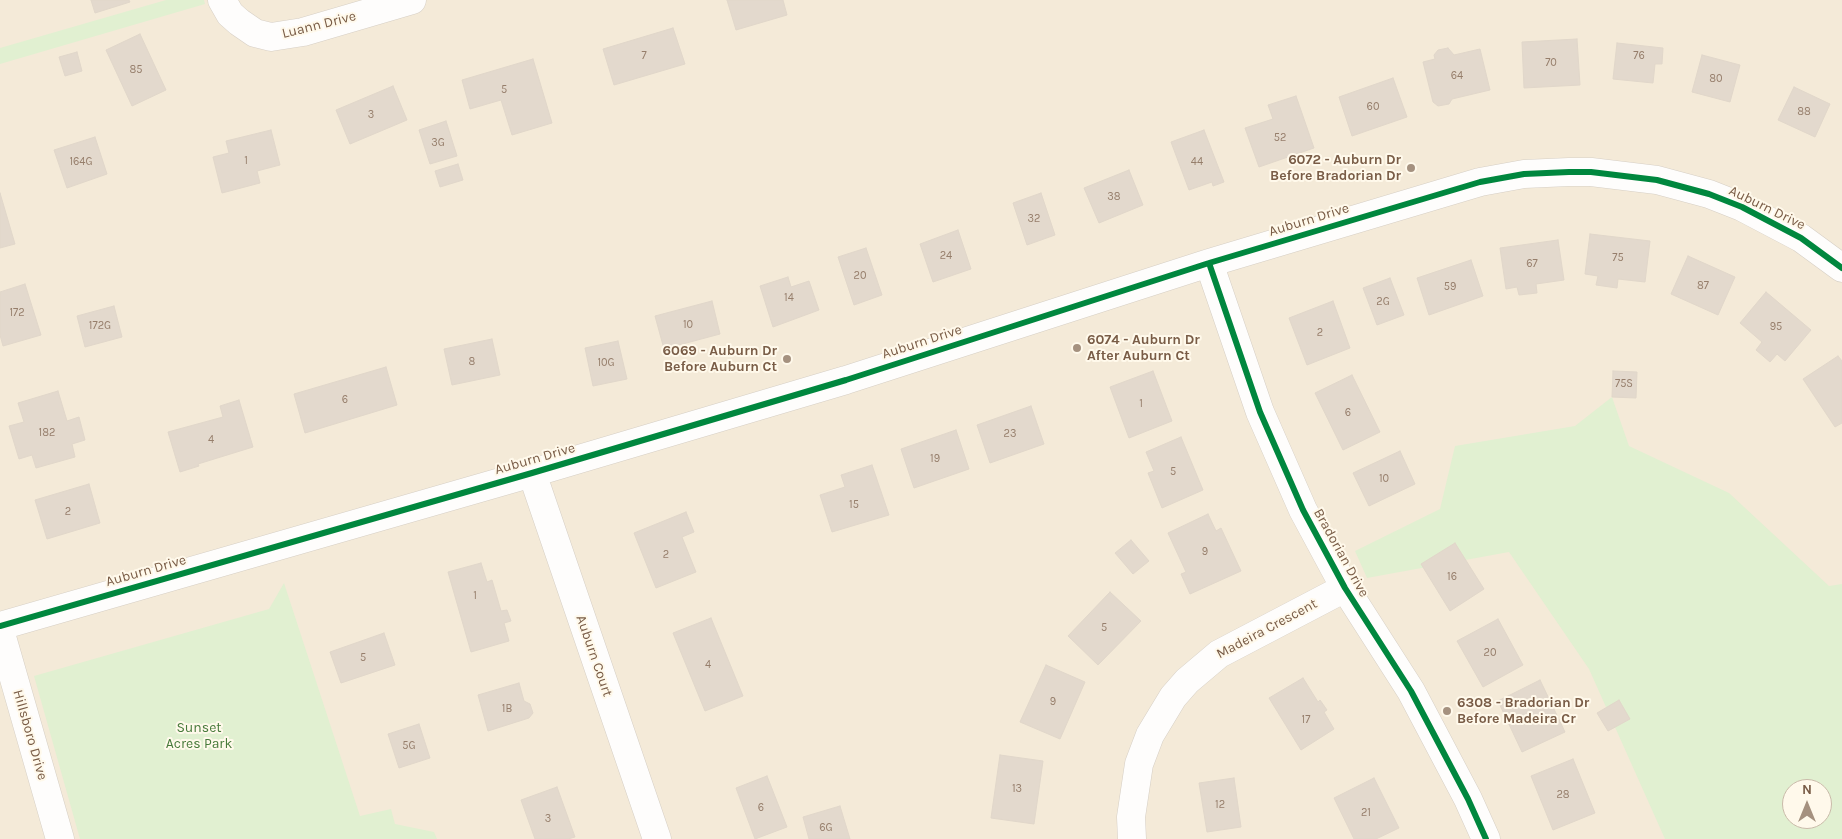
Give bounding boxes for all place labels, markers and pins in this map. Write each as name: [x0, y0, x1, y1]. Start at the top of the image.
place label: 6072 - Auburn Dr Before Bradorian Dr: [1270, 152, 1401, 184]
marker: 6072 - Auburn Dr Before Bradorian Dr: [1405, 162, 1417, 174]
place label: 6074 - Auburn Dr After Auburn Ct: [1087, 332, 1200, 364]
marker: 6074 - Auburn Dr After Auburn Ct: [1071, 342, 1083, 354]
place label: 6069 - Auburn Dr Before Auburn Ct: [663, 343, 777, 376]
marker: 6069 - Auburn Dr Before Auburn Ct: [781, 353, 793, 365]
place label: 6308 - Bradorian Dr Before Madeira Cr: [1457, 695, 1589, 728]
marker: 6308 - Bradorian Dr Before Madeira Cr: [1441, 705, 1453, 717]

